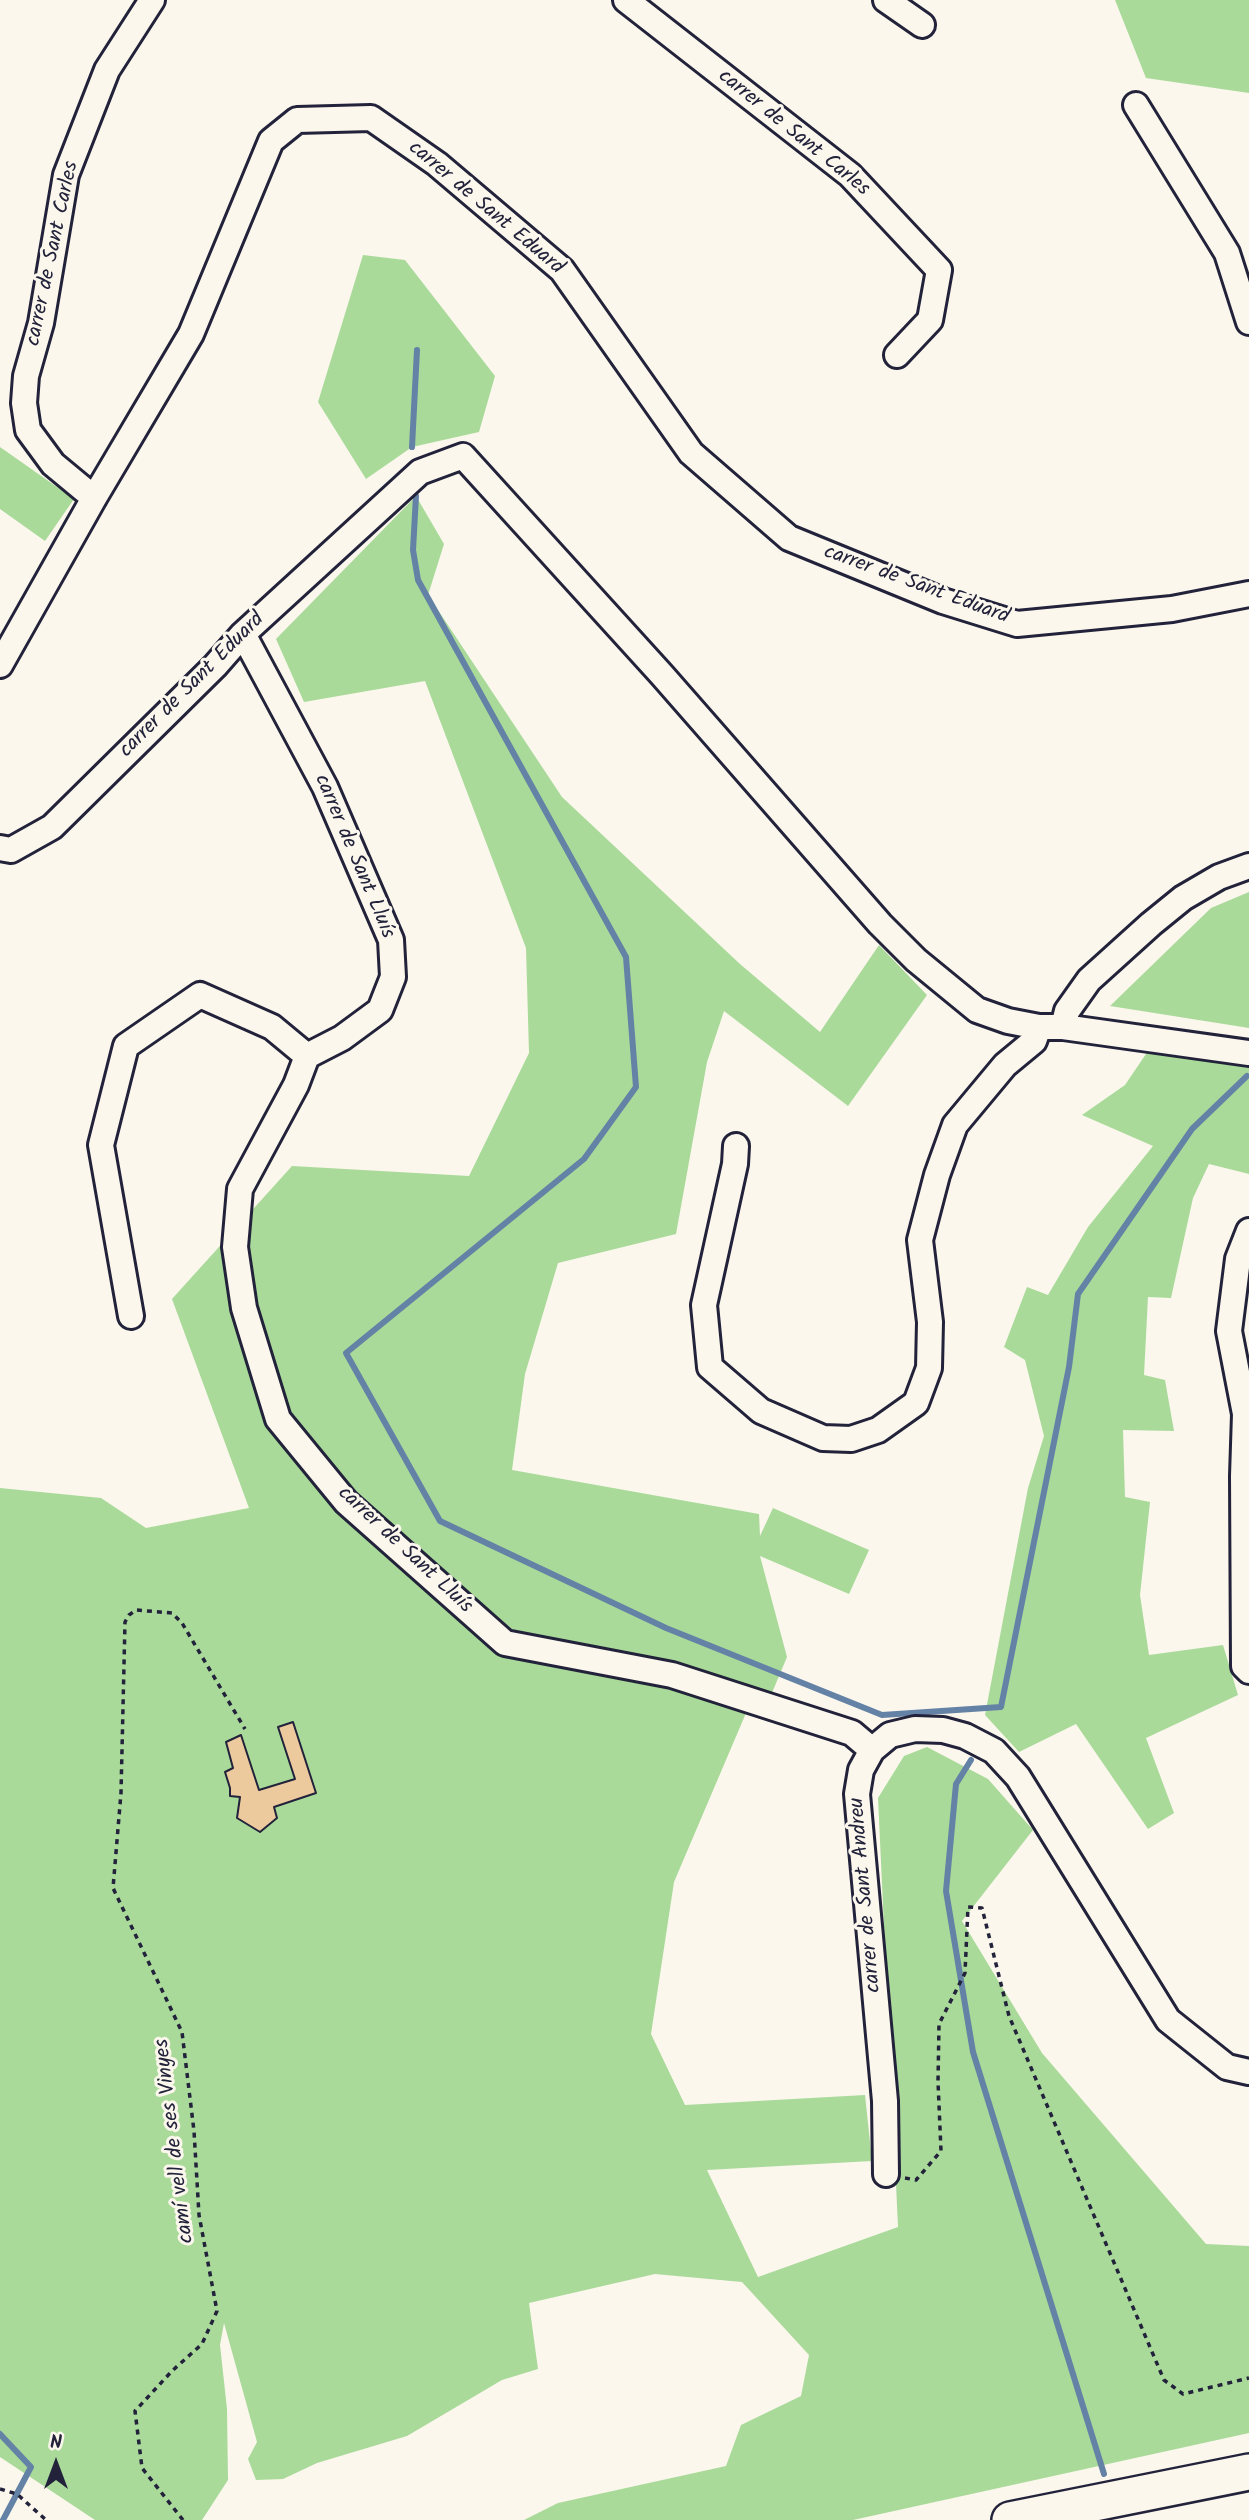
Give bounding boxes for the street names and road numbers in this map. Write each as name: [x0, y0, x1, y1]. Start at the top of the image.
street label: carrer de Sant Carles: [712, 65, 874, 203]
street label: carrer de Sant Eduard: [402, 137, 568, 281]
street label: carrer de Sant Carles: [22, 159, 86, 349]
street label: carrer de Sant Eduard: [820, 541, 1012, 631]
street label: carrer de Sant Eduard: [115, 608, 271, 764]
street label: carrer de Sant Lluís: [307, 771, 399, 943]
street label: carrer de Sant Lluís: [331, 1482, 477, 1620]
street label: carrer de Sant Andreu: [846, 1796, 888, 1994]
street label: camí vell de ses Vinyes: [151, 2037, 201, 2245]

